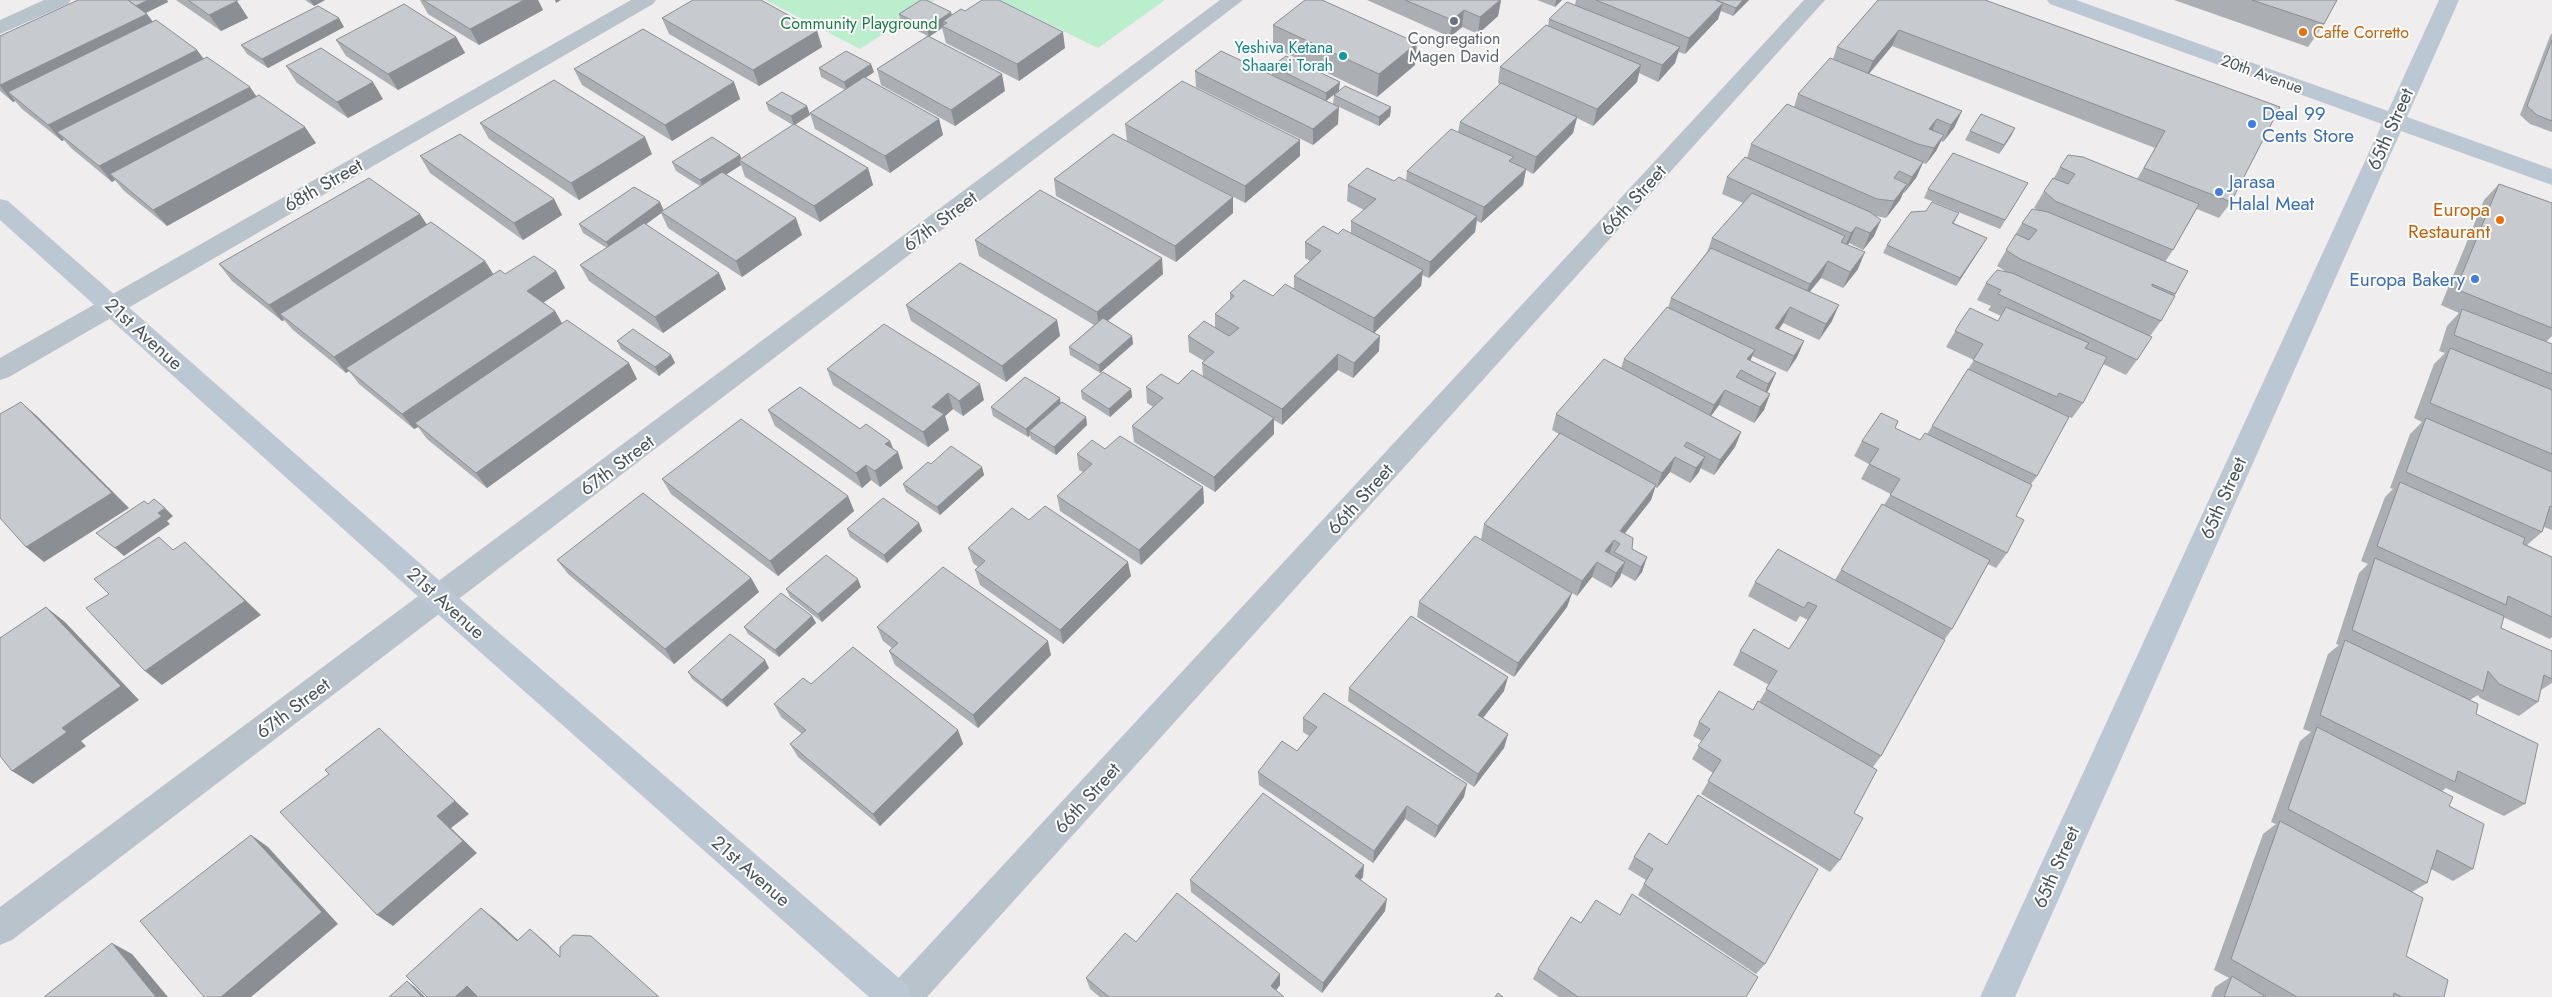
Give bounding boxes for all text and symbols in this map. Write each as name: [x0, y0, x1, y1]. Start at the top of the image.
park label: Community Playground: [780, 12, 938, 35]
marker: Congregation Magen David: [1448, 15, 1460, 27]
place label: Caffe Corretto: [2313, 21, 2409, 44]
marker: Caffe Corretto: [2297, 26, 2309, 38]
place label: Congregation Magen David: [1408, 27, 1500, 68]
place label: Yeshiva Ketana Shaarei Torah: [1234, 36, 1333, 77]
street label: 20th Avenue: [2218, 49, 2306, 99]
marker: Yeshiva Ketana Shaarei Torah: [1337, 50, 1349, 62]
street label: 65th Street: [2360, 83, 2420, 174]
place label: Deal 99 Cents Store: [2262, 100, 2354, 149]
marker: Deal 99 Cents Store: [2246, 118, 2258, 130]
street label: 68th Street: [279, 151, 368, 218]
street label: 66th Street: [1594, 158, 1673, 242]
place label: Jarasa Halal Meat: [2226, 168, 2315, 217]
street label: 67th Street: [897, 184, 983, 258]
marker: Jarasa Halal Meat: [2213, 186, 2225, 198]
place label: Europa Restaurant: [2408, 196, 2490, 245]
marker: Europa Restaurant: [2494, 214, 2506, 226]
place label: Europa Bakery: [2349, 266, 2466, 293]
marker: Europa Bakery: [2469, 273, 2481, 285]
street label: 21st Avenue: [99, 292, 189, 376]
street label: 67th Street: [574, 428, 660, 502]
street label: 65th Street: [2193, 452, 2253, 543]
street label: 66th Street: [1321, 457, 1400, 541]
street label: 21st Avenue: [401, 561, 491, 645]
street label: 67th Street: [250, 671, 336, 745]
street label: 66th Street: [1048, 756, 1127, 840]
street label: 65th Street: [2026, 821, 2086, 912]
street label: 21st Avenue: [706, 829, 796, 913]

